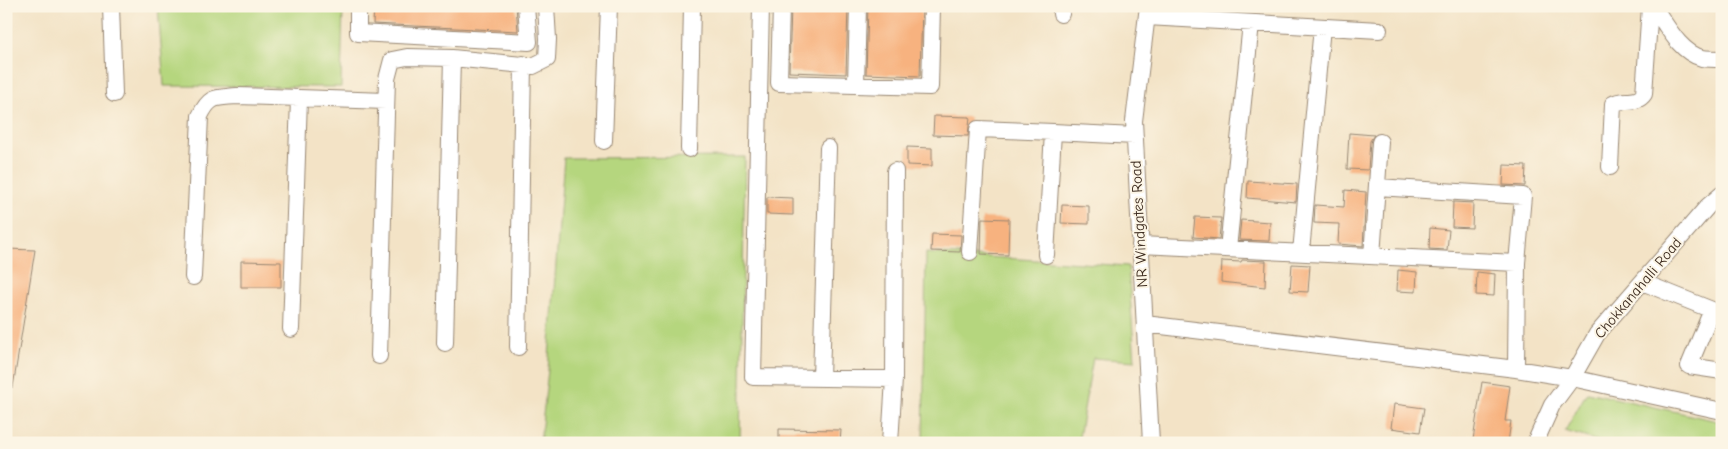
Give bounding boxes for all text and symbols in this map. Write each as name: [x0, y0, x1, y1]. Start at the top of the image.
street label: NR Windgates Road: [1127, 160, 1151, 288]
street label: Chokkanahalli Road: [1591, 234, 1685, 342]

